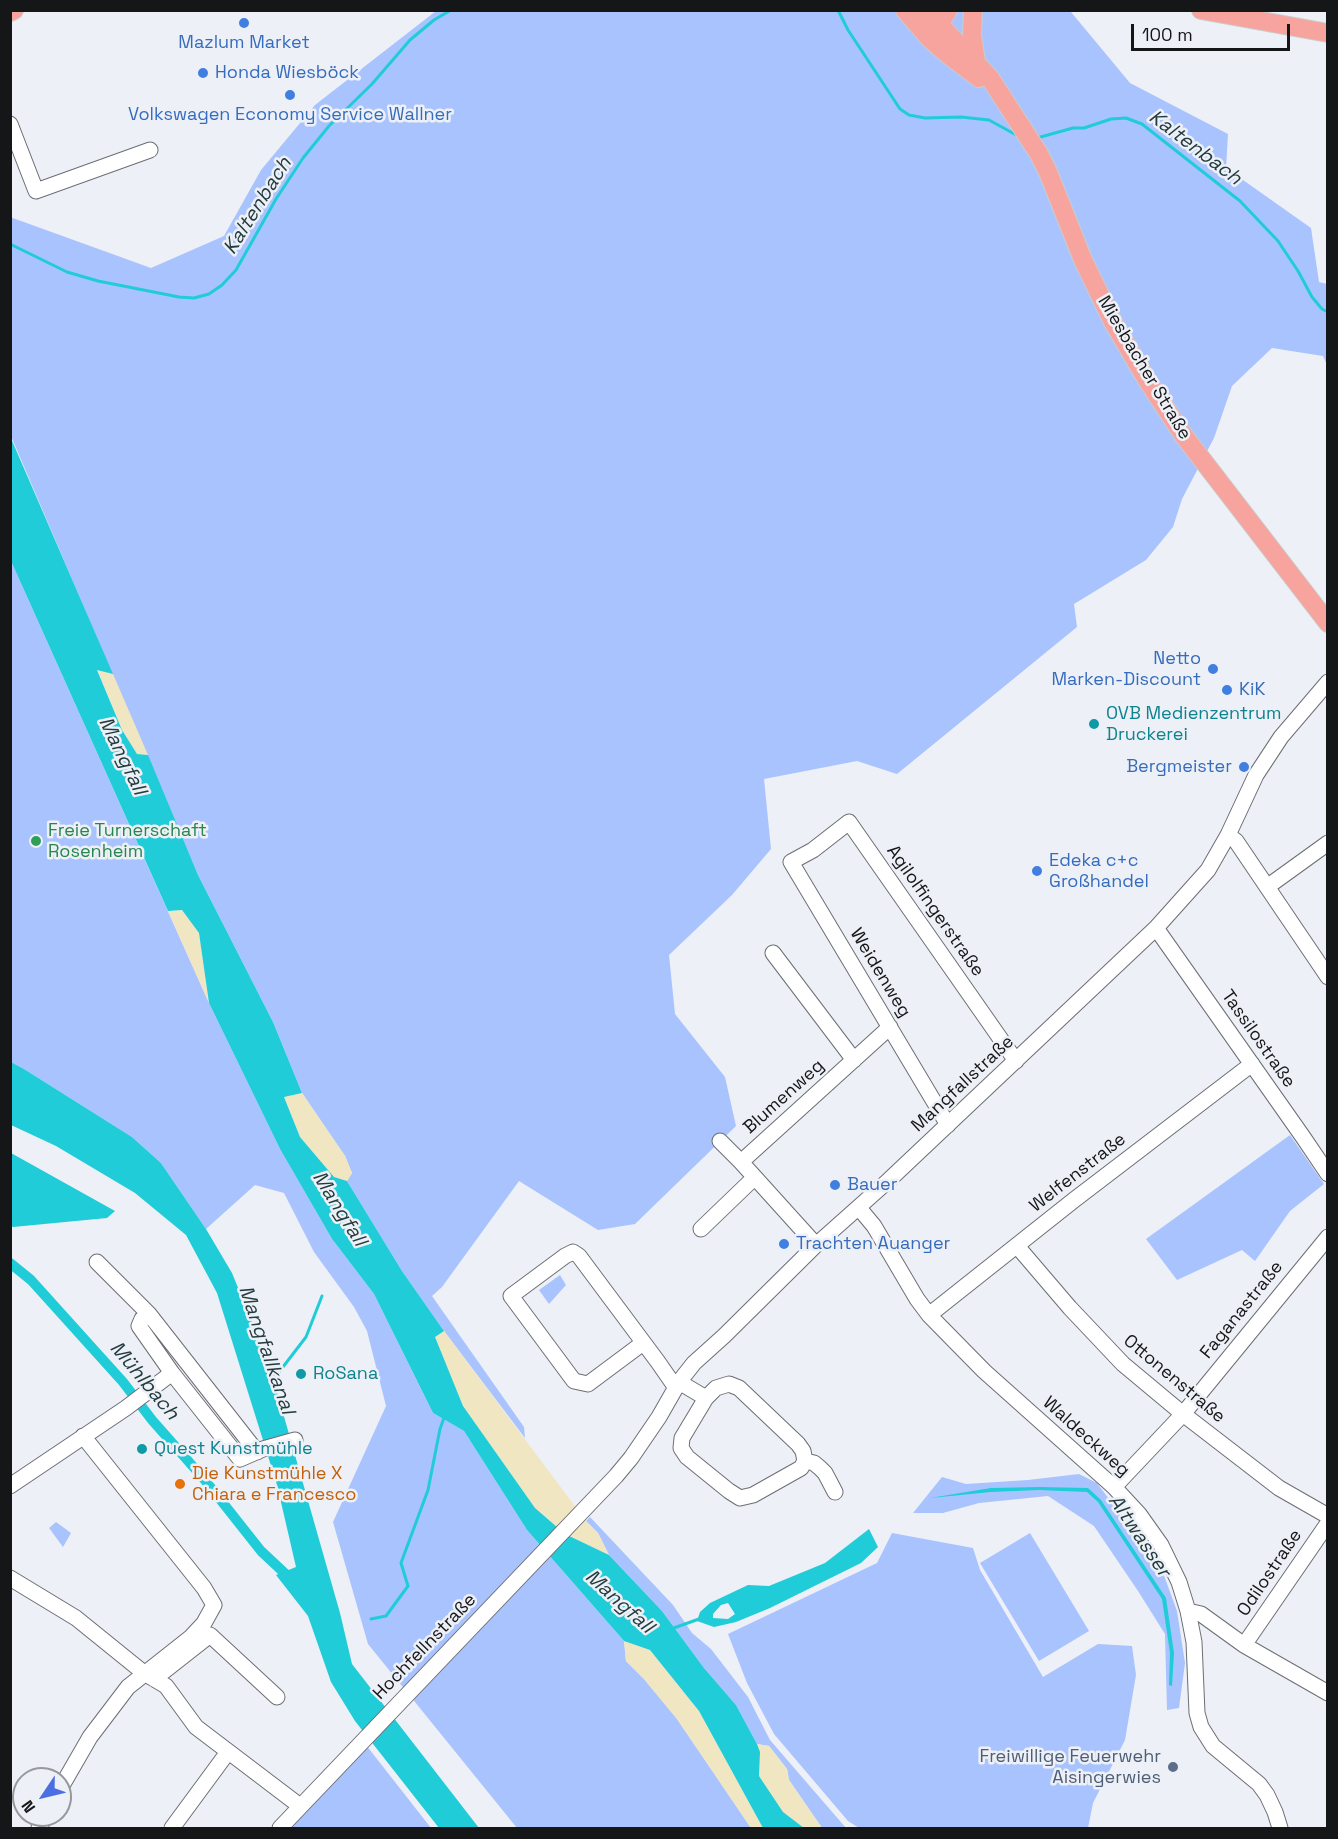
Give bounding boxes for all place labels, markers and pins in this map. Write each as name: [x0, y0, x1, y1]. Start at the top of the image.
marker: Mazlum Market: [237, 16, 251, 30]
place label: Mazlum Market: [178, 32, 310, 54]
place label: Honda Wiesböck: [215, 62, 359, 84]
marker: Honda Wiesböck: [196, 66, 210, 80]
marker: Volkswagen Economy Service Wallner: [283, 88, 297, 102]
place label: Volkswagen Economy Service Wallner: [128, 104, 452, 126]
place label: Netto Marken-Discount: [1051, 648, 1201, 690]
marker: Netto Marken-Discount: [1206, 662, 1220, 676]
place label: KiK: [1239, 679, 1265, 701]
marker: KiK: [1220, 683, 1234, 697]
place label: OVB Medienzentrum Druckerei: [1106, 703, 1281, 746]
marker: OVB Medienzentrum Druckerei: [1087, 717, 1101, 731]
place label: Bergmeister: [1126, 756, 1232, 778]
marker: Bergmeister: [1237, 760, 1251, 774]
place label: Freie Turnerschaft Rosenheim: [48, 820, 207, 862]
marker: Freie Turnerschaft Rosenheim: [29, 834, 43, 848]
place label: Edeka c+c Großhandel: [1049, 850, 1149, 892]
marker: Edeka c+c Großhandel: [1030, 864, 1044, 878]
place label: Bauer: [847, 1174, 897, 1196]
marker: Bauer: [828, 1178, 842, 1192]
place label: Trachten Auanger: [796, 1233, 950, 1255]
marker: Trachten Auanger: [777, 1237, 791, 1251]
place label: RoSana: [313, 1363, 378, 1385]
marker: RoSana: [294, 1367, 308, 1381]
place label: Quest Kunstmühle: [154, 1438, 313, 1460]
marker: Quest Kunstmühle: [135, 1442, 149, 1456]
place label: Die Kunstmühle X Chiara e Francesco: [192, 1463, 356, 1506]
marker: Die Kunstmühle X Chiara e Francesco: [173, 1477, 187, 1491]
place label: Freiwillige Feuerwehr Aisingerwies: [979, 1746, 1161, 1788]
marker: Freiwillige Feuerwehr Aisingerwies: [1166, 1760, 1180, 1774]

